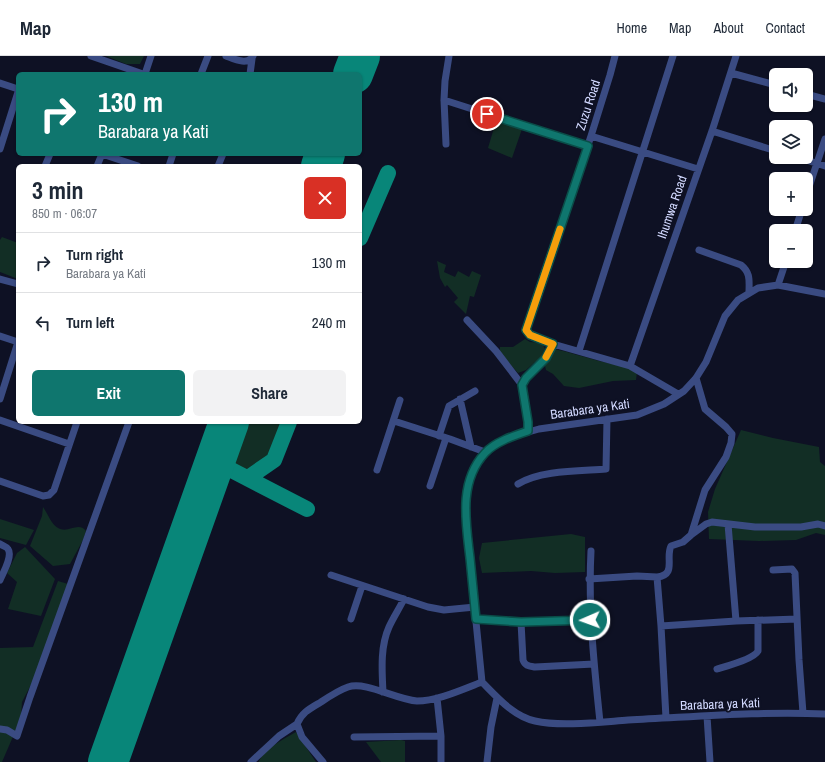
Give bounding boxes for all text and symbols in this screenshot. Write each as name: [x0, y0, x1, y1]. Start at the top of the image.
text: Map: [20, 15, 51, 41]
text: Home: [616, 19, 647, 37]
text: Map: [669, 19, 691, 37]
text: About: [713, 19, 743, 37]
text: Contact: [765, 19, 805, 37]
map controls: [769, 68, 813, 268]
button: sound: [769, 68, 813, 112]
street label: Zuzu Road: [572, 78, 604, 132]
text: 130 m: [98, 83, 163, 121]
icon: right: [32, 88, 84, 140]
pin: [470, 97, 504, 131]
icon: arrive: [476, 103, 498, 125]
text: Barabara ya Kati: [98, 119, 209, 144]
button: layers: [769, 120, 813, 164]
button: +: [769, 172, 813, 216]
street label: Ihumwa Road: [653, 173, 691, 241]
text: 3 min: [32, 174, 83, 206]
button: close: [304, 177, 346, 219]
text: 850 m · 06:07: [32, 205, 97, 222]
button: −: [769, 224, 813, 268]
text: Turn right: [66, 244, 123, 265]
icon: right: [32, 252, 54, 274]
text: 130 m: [312, 252, 346, 273]
text: Barabara ya Kati: [66, 265, 146, 282]
icon: left: [32, 312, 54, 334]
text: Turn left: [66, 312, 114, 333]
text: 240 m: [312, 312, 346, 333]
button: Exit: [32, 370, 185, 416]
button: Share: [193, 370, 346, 416]
street label: Barabara ya Kati: [549, 395, 631, 423]
position arrow: [569, 599, 611, 641]
street label: Barabara ya Kati: [680, 694, 760, 714]

